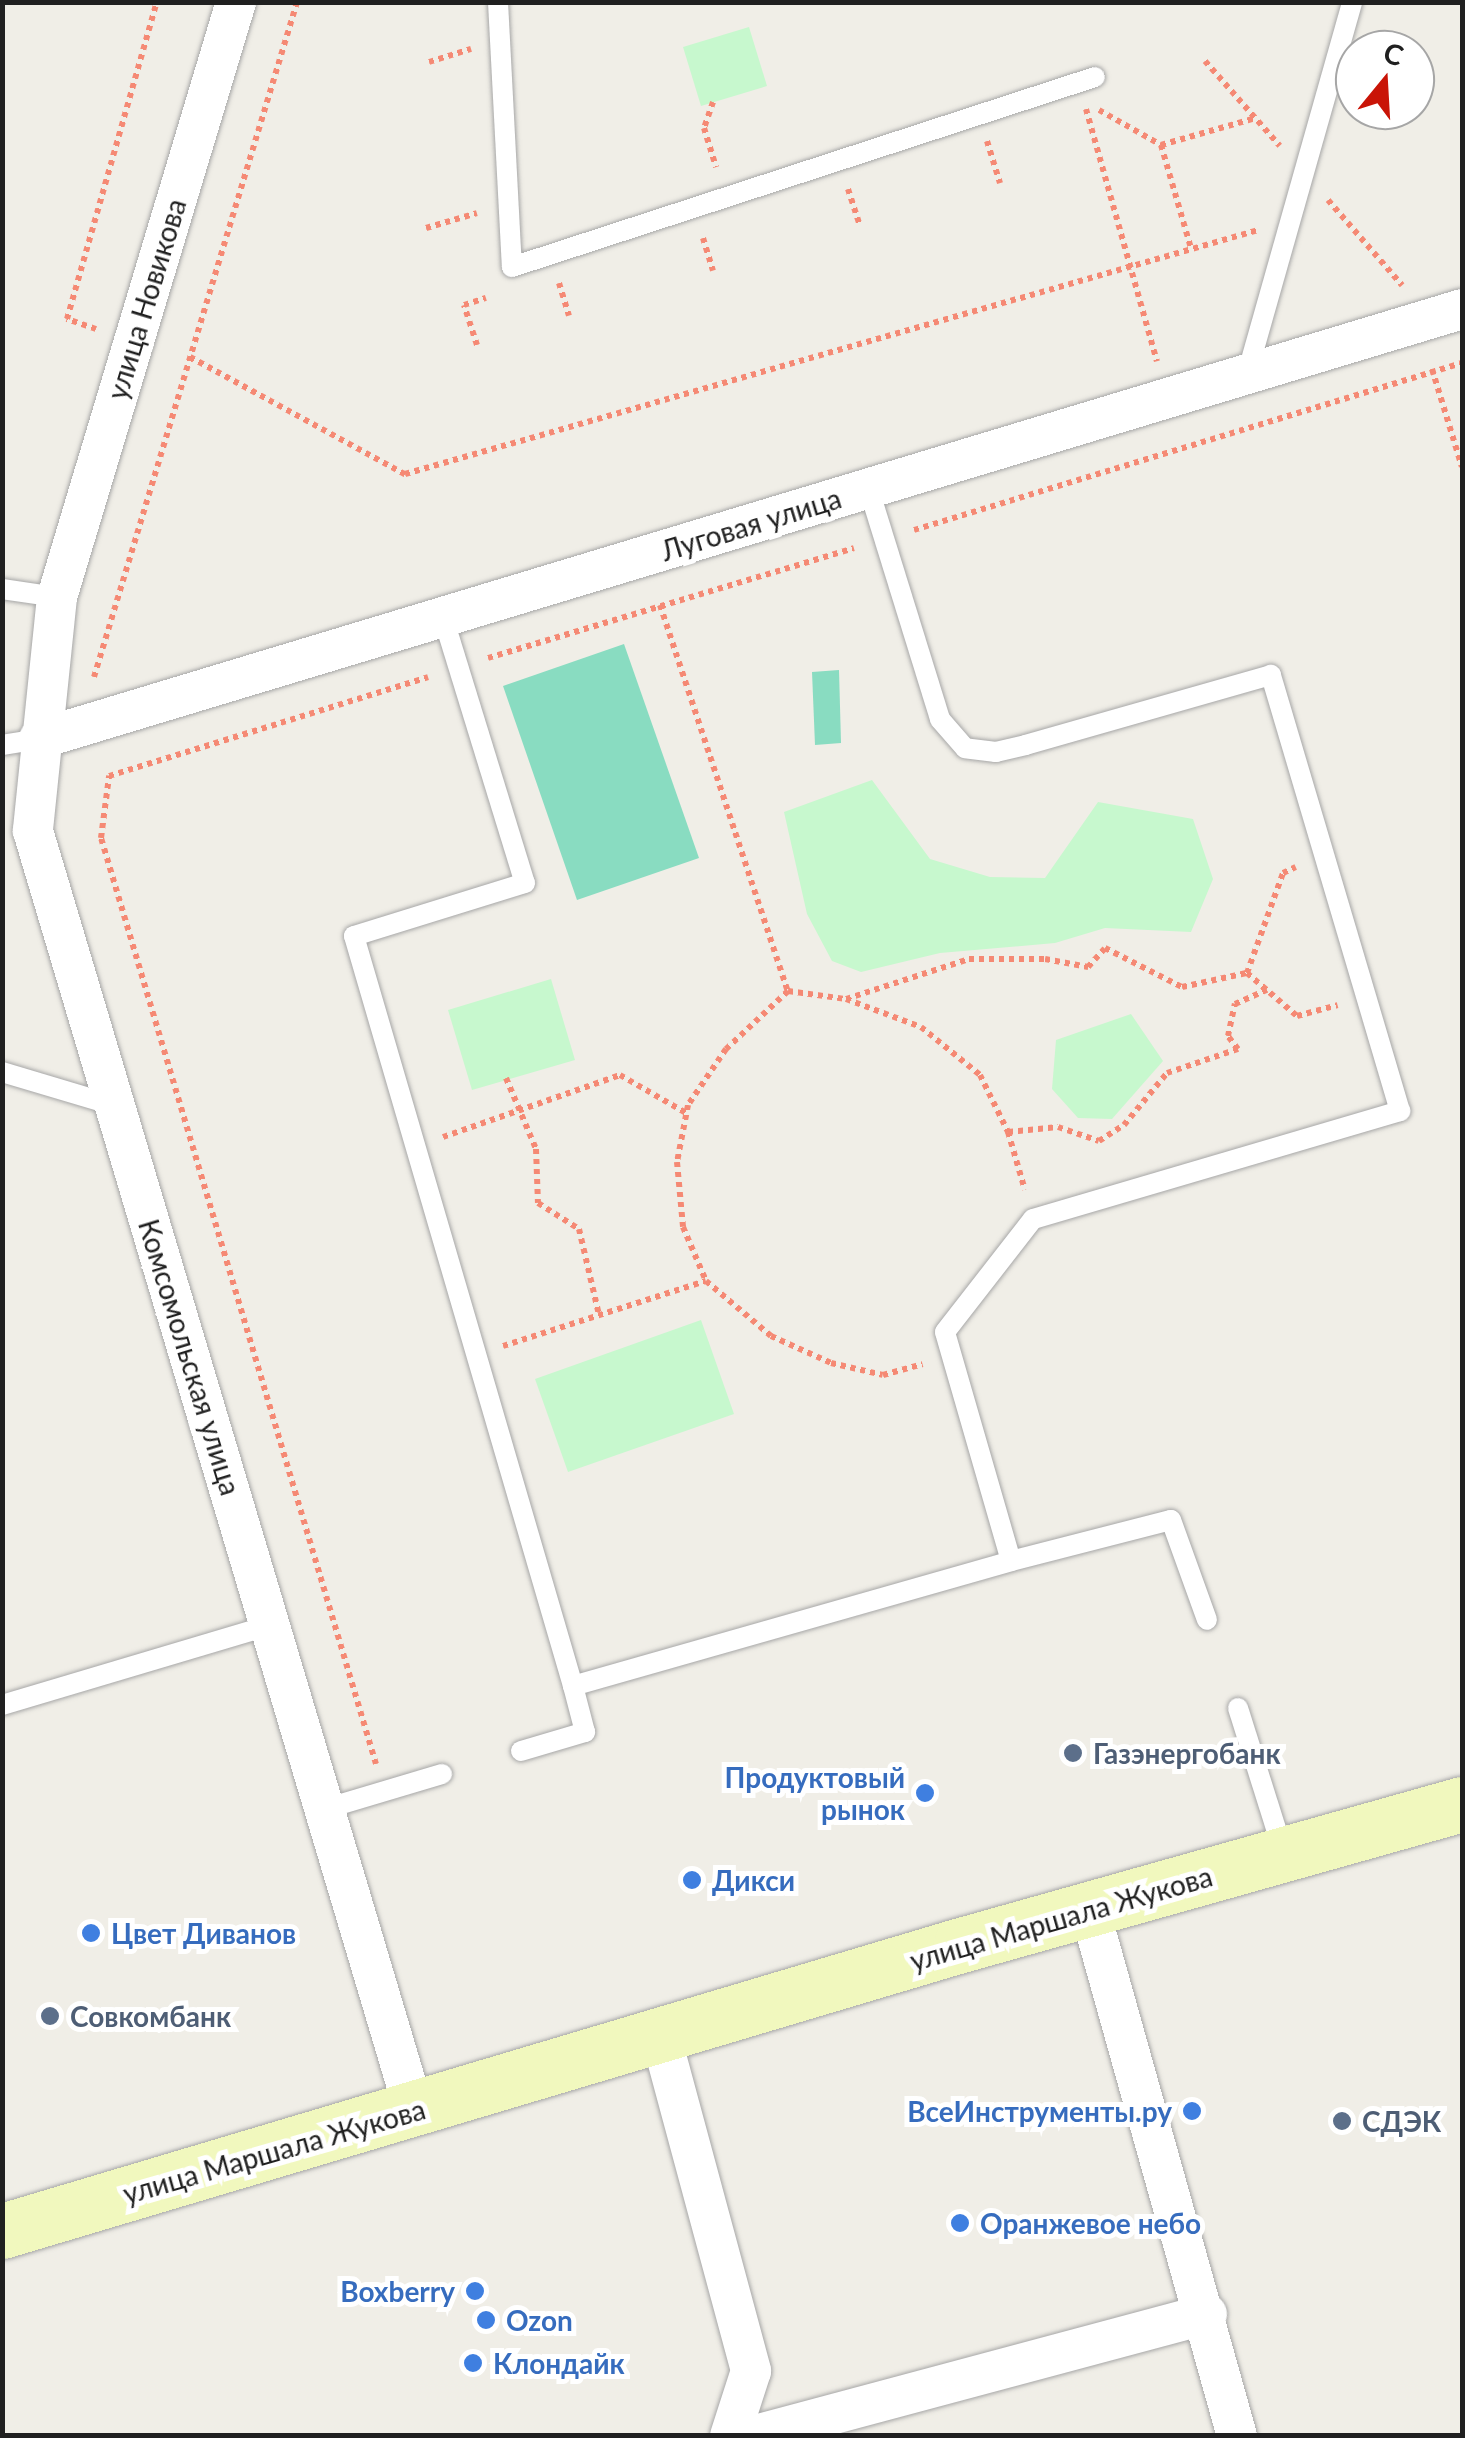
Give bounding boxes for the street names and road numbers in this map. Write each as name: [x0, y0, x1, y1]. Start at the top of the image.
street label: улица Новикова: [100, 195, 192, 403]
street label: Луговая улица: [657, 481, 845, 567]
street label: Комсомольская улица: [132, 1215, 248, 1499]
street label: улица Маршала Жукова: [906, 1859, 1216, 1977]
street label: улица Маршала Жукова: [119, 2092, 429, 2210]

